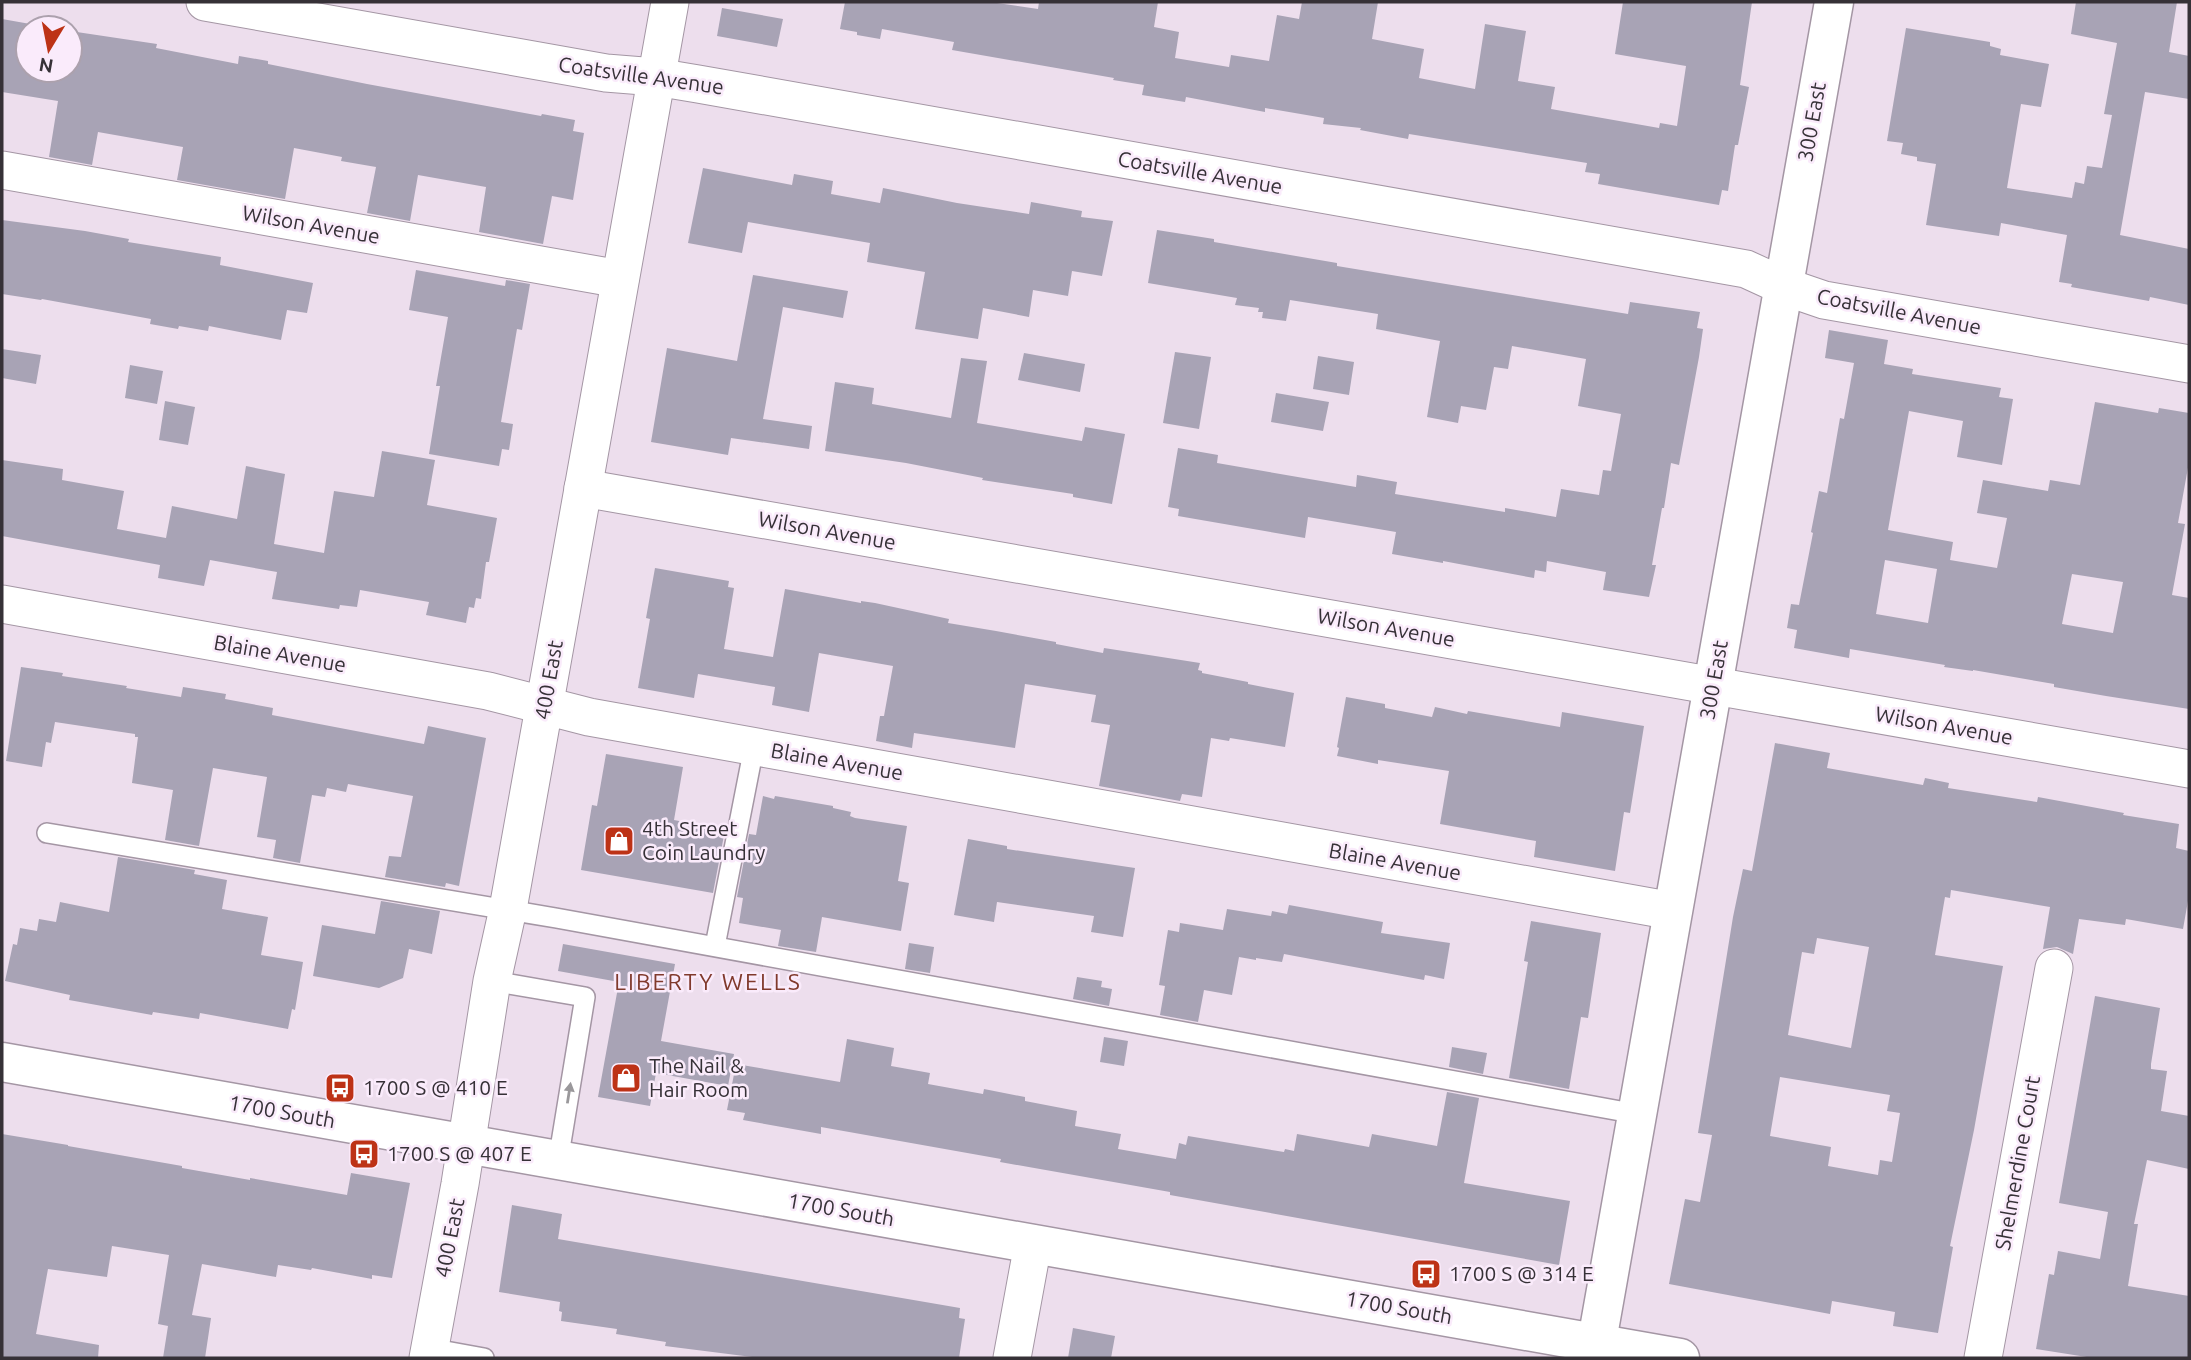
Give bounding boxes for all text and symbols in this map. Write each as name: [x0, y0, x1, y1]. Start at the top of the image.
north arrow: [14, 14, 84, 84]
street label: Coatsville Avenue: [557, 52, 725, 99]
text: N: [37, 54, 55, 78]
street label: 300 East: [1792, 80, 1830, 163]
street label: Coatsville Avenue: [1116, 146, 1284, 198]
street label: Wilson Avenue: [240, 200, 382, 248]
street label: Coatsville Avenue: [1815, 283, 1983, 339]
street label: Wilson Avenue: [756, 506, 898, 554]
street label: Wilson Avenue: [1315, 603, 1457, 651]
street label: Blaine Avenue: [212, 630, 348, 676]
street label: 400 East: [529, 638, 567, 721]
street label: 300 East: [1694, 638, 1732, 721]
street label: Wilson Avenue: [1873, 701, 2015, 749]
street label: Blaine Avenue: [769, 738, 905, 784]
place label: 4th Street Coin Laundry: [642, 816, 765, 864]
shop icon: 4th Street Coin Laundry: [602, 824, 636, 858]
street label: Blaine Avenue: [1327, 838, 1463, 884]
district label: LIBERTY WELLS: [614, 969, 802, 994]
place label: The Nail & Hair Room: [649, 1053, 748, 1101]
shop icon: The Nail & Hair Room: [609, 1061, 643, 1095]
bus stop icon: 1700 S @ 410 E: [323, 1071, 357, 1105]
street label: Shelmerdine Court: [1990, 1074, 2044, 1252]
place label: 1700 S @ 410 E: [363, 1075, 508, 1099]
one-way arrow: [564, 1082, 575, 1104]
street label: 1700 South: [227, 1090, 337, 1132]
bus stop icon: 1700 S @ 407 E: [347, 1137, 381, 1171]
place label: 1700 S @ 407 E: [387, 1141, 532, 1165]
street label: 1700 South: [786, 1188, 896, 1230]
street label: 400 East: [430, 1196, 468, 1279]
bus stop icon: 1700 S @ 314 E: [1409, 1257, 1443, 1291]
place label: 1700 S @ 314 E: [1449, 1261, 1594, 1285]
street label: 1700 South: [1344, 1286, 1454, 1328]

